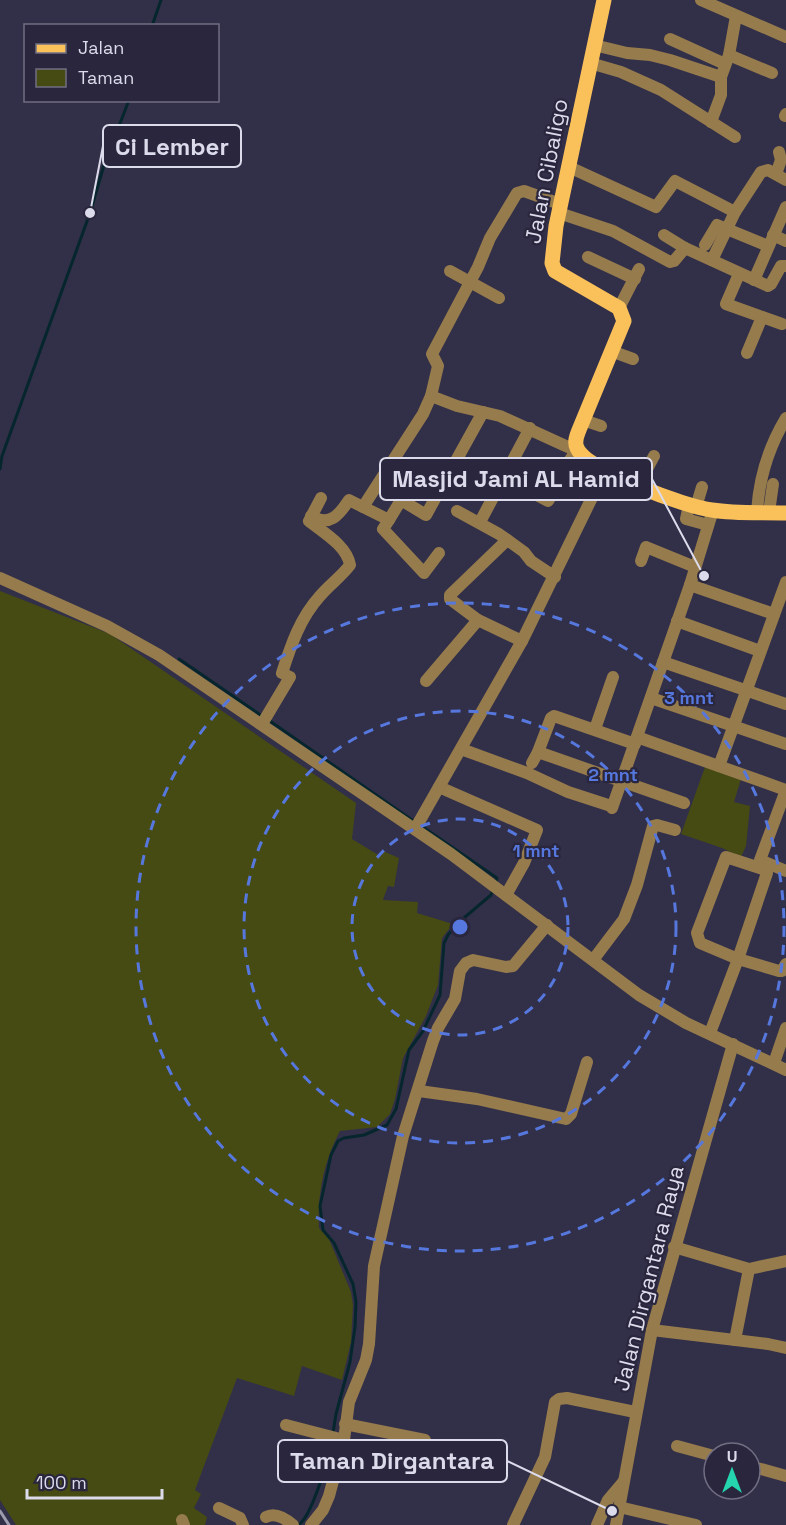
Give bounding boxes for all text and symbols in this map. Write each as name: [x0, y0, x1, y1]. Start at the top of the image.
legend: [24, 24, 219, 102]
text: Jalan: [78, 36, 124, 59]
text: Taman: [78, 66, 134, 89]
street label: Jalan Cibaligo: [518, 96, 574, 246]
callout: Ci Lember: [103, 125, 241, 167]
text: Ci Lember: [115, 131, 229, 162]
callout: Masjid Jami AL Hamid: [380, 458, 652, 500]
text: Masjid Jami AL Hamid: [392, 463, 640, 494]
text: 3 mnt: [664, 686, 714, 709]
text: 2 mnt: [588, 763, 638, 786]
text: 1 mnt: [512, 839, 560, 862]
centre of rings: [450, 917, 470, 937]
street label: Jalan Dirgantara Raya: [606, 1162, 690, 1394]
callout: Taman Dirgantara: [278, 1440, 507, 1482]
north arrow: [702, 1441, 762, 1501]
text: Taman Dirgantara: [290, 1445, 494, 1476]
text: U: [727, 1446, 737, 1467]
scale bar: [27, 1462, 162, 1500]
text: 100 m: [36, 1471, 87, 1494]

